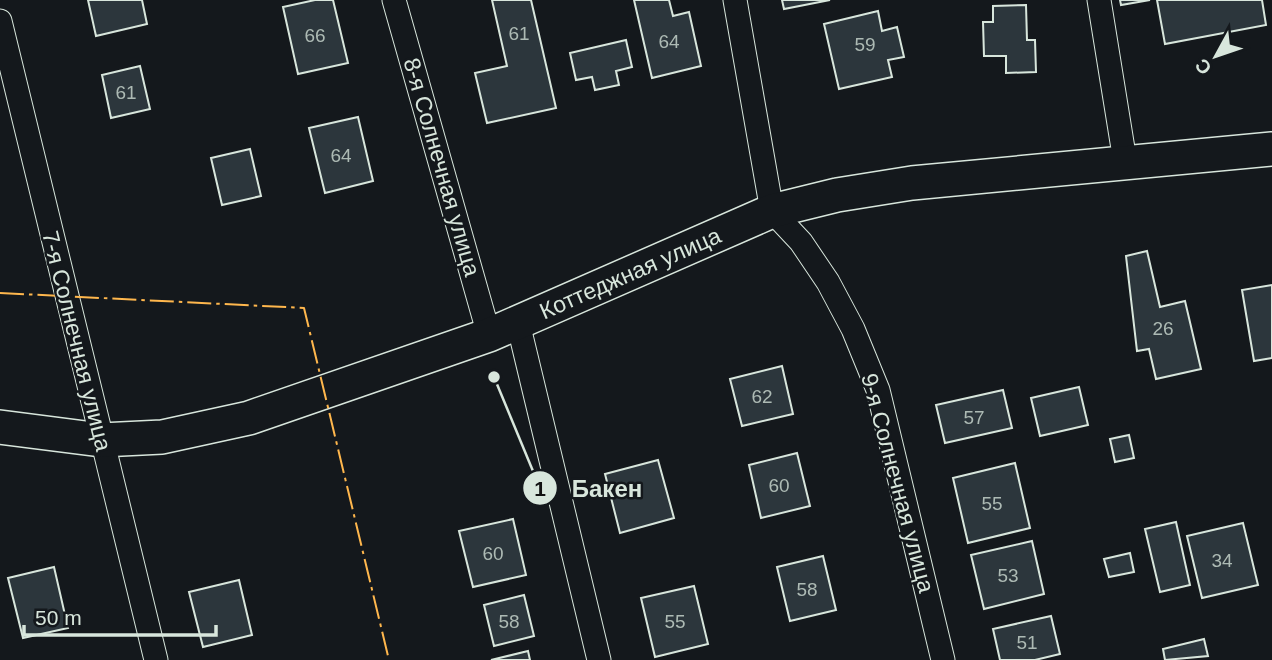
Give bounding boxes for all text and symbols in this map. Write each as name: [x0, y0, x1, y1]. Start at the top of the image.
north arrow: [1181, 21, 1251, 91]
house number: 61: [508, 23, 530, 44]
house number: 66: [304, 25, 326, 46]
house number: 64: [658, 31, 680, 52]
house number: 59: [854, 34, 876, 55]
text: С: [1191, 54, 1216, 79]
street label: 8-я Солнечная улица: [398, 55, 486, 279]
house number: 61: [115, 82, 137, 103]
house number: 64: [330, 145, 352, 166]
street label: Коттеджная улица: [535, 222, 725, 324]
street label: 7-я Солнечная улица: [37, 228, 117, 454]
house number: 26: [1152, 318, 1174, 339]
street label: 9-я Солнечная улица: [856, 371, 940, 596]
house number: 62: [751, 386, 773, 407]
house number: 57: [963, 407, 985, 428]
callout: Бакен: [522, 466, 656, 511]
text: Бакен: [572, 475, 642, 502]
house number: 60: [768, 475, 790, 496]
text: 1: [534, 477, 546, 500]
house number: 55: [981, 493, 1003, 514]
house number: 60: [482, 543, 504, 564]
house number: 34: [1211, 550, 1233, 571]
house number: 53: [997, 565, 1019, 586]
house number: 58: [796, 579, 818, 600]
scale bar: [24, 594, 217, 638]
text: 50 m: [35, 606, 82, 629]
house number: 58: [498, 611, 520, 632]
house number: 55: [664, 611, 686, 632]
house number: 51: [1016, 632, 1038, 653]

